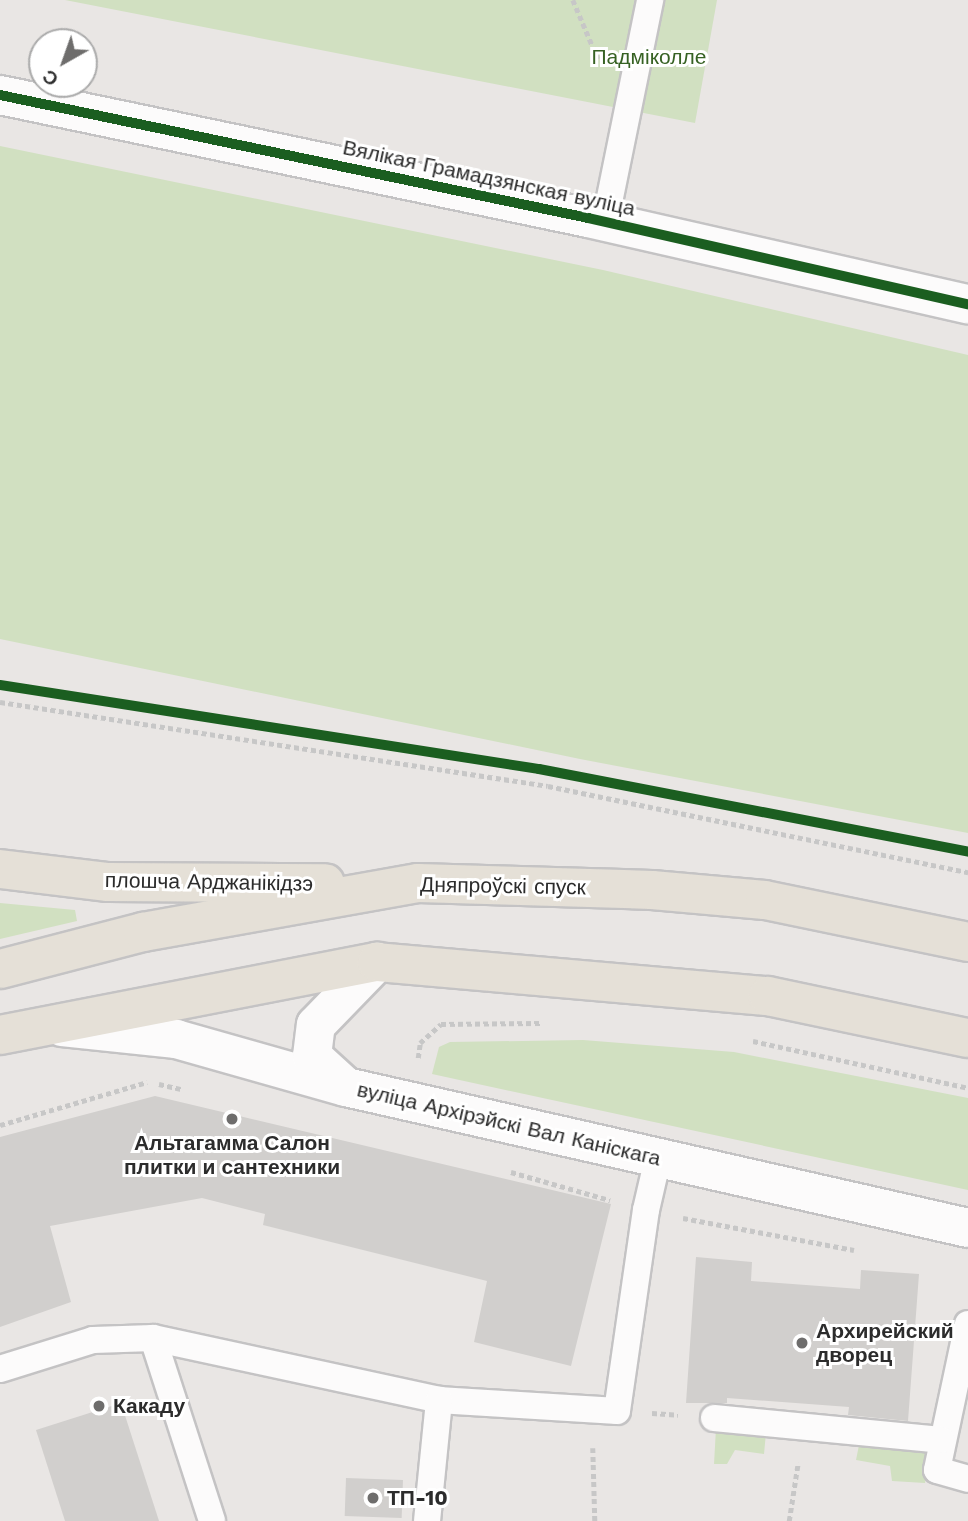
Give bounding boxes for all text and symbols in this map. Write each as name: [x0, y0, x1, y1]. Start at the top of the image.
north arrow: [28, 28, 98, 98]
park label: Падміколле: [592, 44, 706, 70]
text: С: [38, 65, 63, 91]
street label: Вялікая Грамадзянская вуліца: [341, 135, 637, 221]
street label: плошча Арджанікідзэ: [105, 868, 313, 896]
street label: Дняпроўскі спуск: [420, 872, 586, 900]
street label: вуліца Архірэйскі Вал Каніскага: [355, 1077, 663, 1171]
marker: Альтагамма Салон плитки и сантехники: [224, 1111, 240, 1127]
place label: Альтагамма Салон плитки и сантехники: [124, 1130, 340, 1180]
place label: Архирейский дворец: [816, 1318, 954, 1368]
marker: Архирейский дворец: [794, 1335, 810, 1351]
place label: Какаду: [113, 1393, 185, 1419]
marker: Какаду: [91, 1398, 107, 1414]
place label: ТП-10: [387, 1485, 448, 1511]
marker: ТП-10: [365, 1490, 381, 1506]

